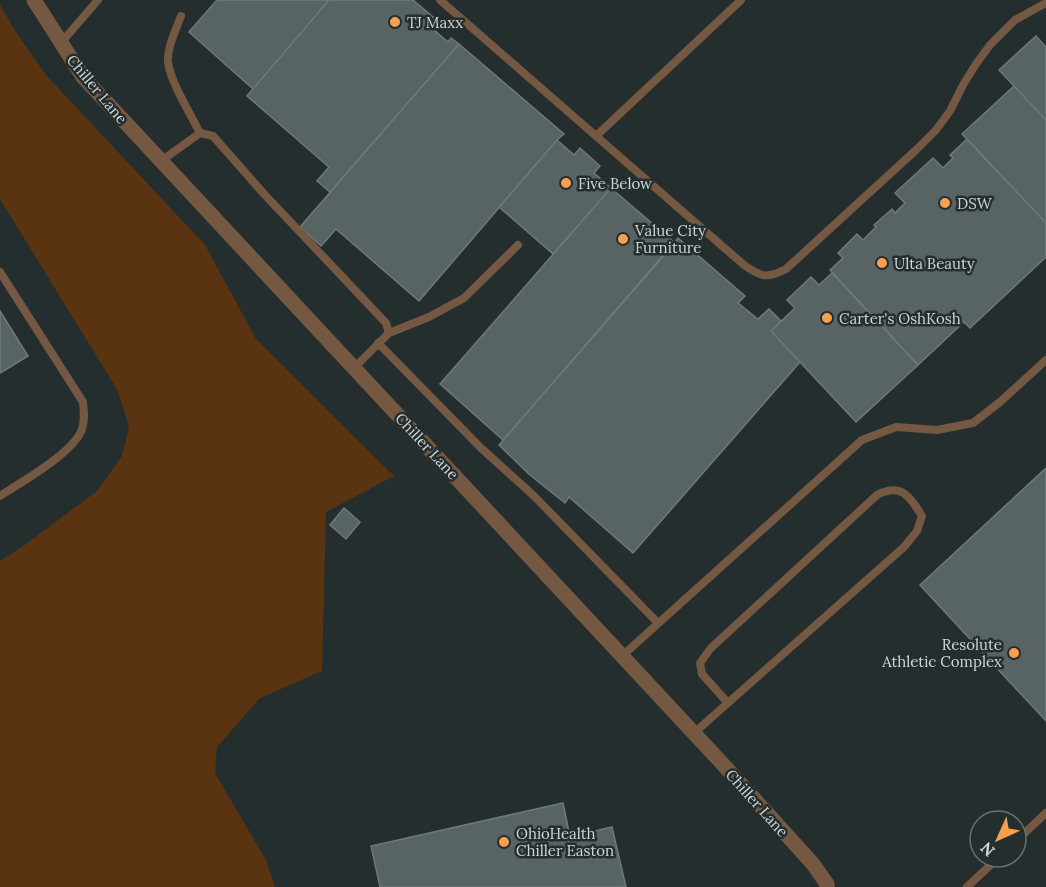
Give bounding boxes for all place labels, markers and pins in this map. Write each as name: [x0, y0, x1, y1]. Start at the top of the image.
place label: TJ Maxx: [407, 13, 463, 32]
marker: TJ Maxx: [388, 15, 402, 29]
place label: Five Below: [578, 174, 652, 193]
marker: Five Below: [559, 176, 573, 190]
place label: DSW: [957, 194, 993, 213]
marker: DSW: [938, 196, 952, 210]
place label: Value City Furniture: [634, 221, 706, 257]
marker: Value City Furniture: [616, 232, 630, 246]
place label: Ulta Beauty: [894, 254, 975, 273]
marker: Ulta Beauty: [875, 256, 889, 270]
place label: Carter's OshKosh: [839, 309, 961, 328]
marker: Carter's OshKosh: [820, 311, 834, 325]
place label: Resolute Athletic Complex: [881, 635, 1002, 671]
marker: Resolute Athletic Complex: [1007, 646, 1021, 660]
place label: OhioHealth Chiller Easton: [516, 824, 614, 860]
marker: OhioHealth Chiller Easton: [497, 835, 511, 849]

